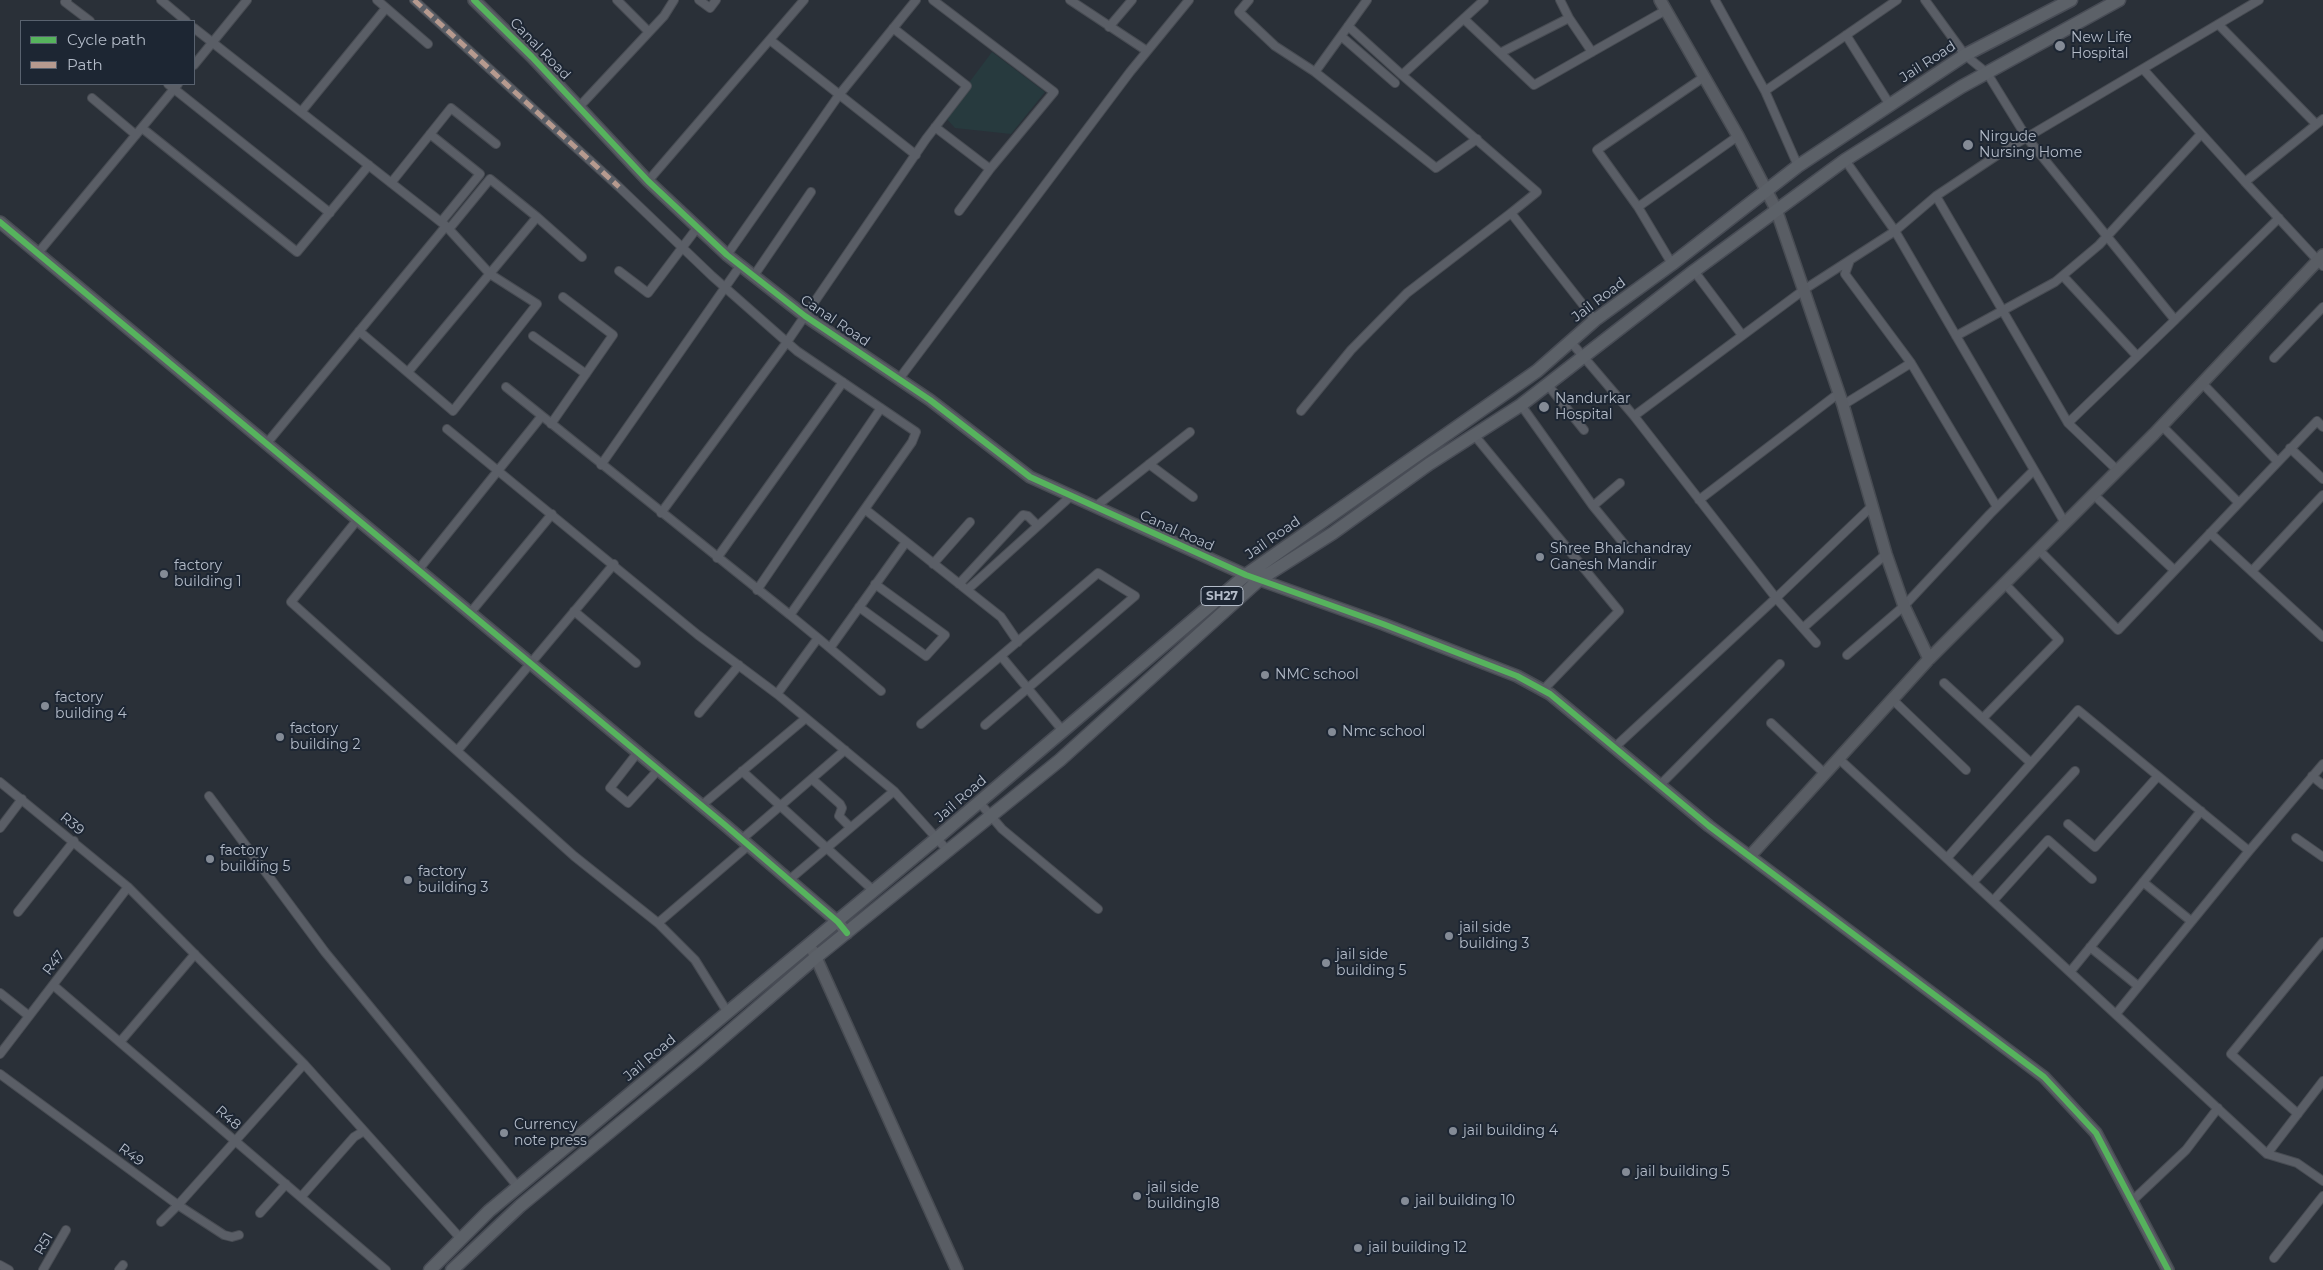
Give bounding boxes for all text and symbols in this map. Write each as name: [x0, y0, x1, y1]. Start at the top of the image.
street label: Canal Road: [506, 14, 574, 84]
legend: [20, 20, 195, 85]
text: Cycle path: [67, 30, 146, 49]
place label: New Life Hospital: [2071, 30, 2132, 62]
street label: Jail Road: [1897, 38, 1959, 86]
marker: New Life Hospital: [2053, 39, 2067, 53]
text: Path: [67, 55, 103, 74]
place label: Nirgude Nursing Home: [1979, 129, 2082, 162]
marker: Nirgude Nursing Home: [1961, 138, 1975, 152]
street label: Jail Road: [1569, 274, 1629, 326]
street label: Canal Road: [797, 292, 873, 350]
place label: Nandurkar Hospital: [1555, 391, 1631, 424]
marker: Nandurkar Hospital: [1537, 400, 1551, 414]
street label: Canal Road: [1137, 507, 1217, 555]
street label: Jail Road: [1242, 513, 1304, 563]
place label: Shree Bhalchandray Ganesh Mandir: [1550, 541, 1691, 574]
marker: Shree Bhalchandray Ganesh Mandir: [1534, 551, 1546, 563]
place label: factory building 1: [174, 558, 241, 590]
marker: factory building 1: [158, 568, 170, 580]
road number: SH27: [1201, 586, 1243, 606]
place label: NMC school: [1275, 667, 1359, 683]
marker: NMC school: [1259, 669, 1271, 681]
place label: factory building 4: [55, 690, 127, 722]
marker: factory building 4: [39, 700, 51, 712]
place label: factory building 2: [290, 721, 360, 754]
place label: Nmc school: [1342, 724, 1425, 740]
marker: Nmc school: [1326, 726, 1338, 738]
marker: factory building 2: [274, 731, 286, 743]
street label: Jail Road: [932, 772, 990, 826]
street label: R39: [56, 809, 88, 839]
place label: factory building 5: [220, 843, 290, 876]
marker: factory building 5: [204, 853, 216, 865]
place label: factory building 3: [418, 864, 488, 896]
marker: factory building 3: [402, 874, 414, 886]
place label: jail side building 3: [1459, 920, 1529, 952]
marker: jail side building 3: [1443, 930, 1455, 942]
street label: R47: [39, 947, 69, 979]
place label: jail side building 5: [1336, 947, 1406, 980]
marker: jail side building 5: [1320, 957, 1332, 969]
street label: Jail Road: [620, 1031, 680, 1085]
street label: R48: [212, 1102, 244, 1134]
place label: Currency note press: [514, 1117, 587, 1150]
place label: jail building 4: [1463, 1123, 1558, 1139]
marker: jail building 4: [1447, 1125, 1459, 1137]
marker: Currency note press: [498, 1127, 510, 1139]
street label: R49: [115, 1140, 147, 1170]
place label: jail building 5: [1636, 1164, 1730, 1180]
marker: jail building 5: [1620, 1166, 1632, 1178]
place label: jail side building18: [1147, 1180, 1220, 1212]
marker: jail side building18: [1131, 1190, 1143, 1202]
place label: jail building 10: [1415, 1193, 1515, 1209]
marker: jail building 10: [1399, 1195, 1411, 1207]
street label: R51: [31, 1230, 57, 1258]
place label: jail building 12: [1368, 1240, 1467, 1256]
marker: jail building 12: [1352, 1242, 1364, 1254]

